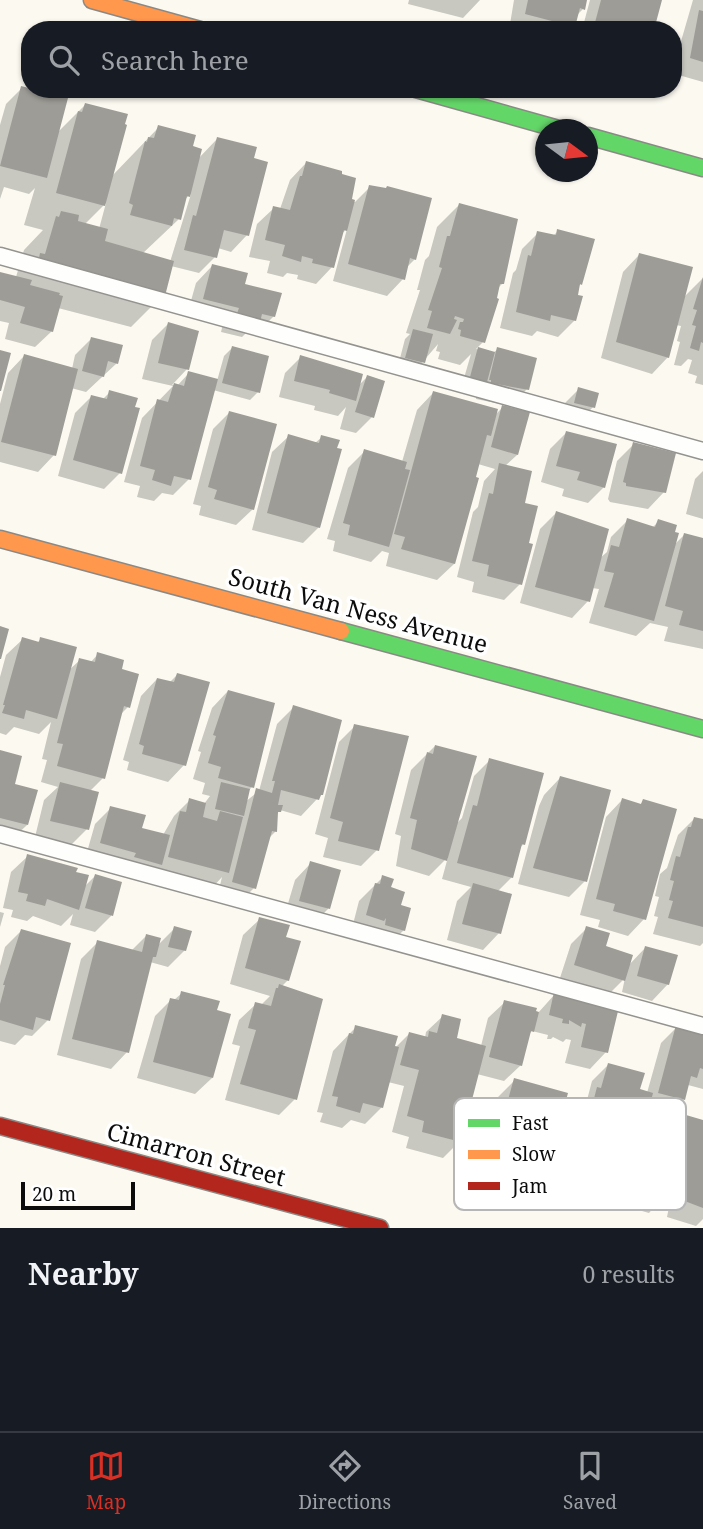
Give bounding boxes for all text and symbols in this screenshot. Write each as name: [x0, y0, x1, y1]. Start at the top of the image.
search box: [21, 21, 682, 98]
icon: search: [45, 41, 83, 79]
text: Search here: [101, 42, 249, 78]
north arrow: [535, 119, 598, 182]
street label: South Van Ness Avenue: [225, 559, 492, 660]
legend: [454, 1098, 686, 1210]
text: Fast: [512, 1110, 549, 1136]
street label: Cimarron Street: [103, 1114, 289, 1193]
text: Slow: [512, 1141, 556, 1167]
text: Jam: [511, 1173, 547, 1199]
scale bar: [21, 1179, 135, 1211]
text: 20 m: [32, 1181, 76, 1207]
text: Nearby: [28, 1253, 139, 1294]
text: 0 results: [582, 1258, 675, 1290]
tab: Map: [86, 1447, 126, 1515]
tab: Directions: [298, 1447, 391, 1515]
tab: Saved: [563, 1447, 617, 1515]

